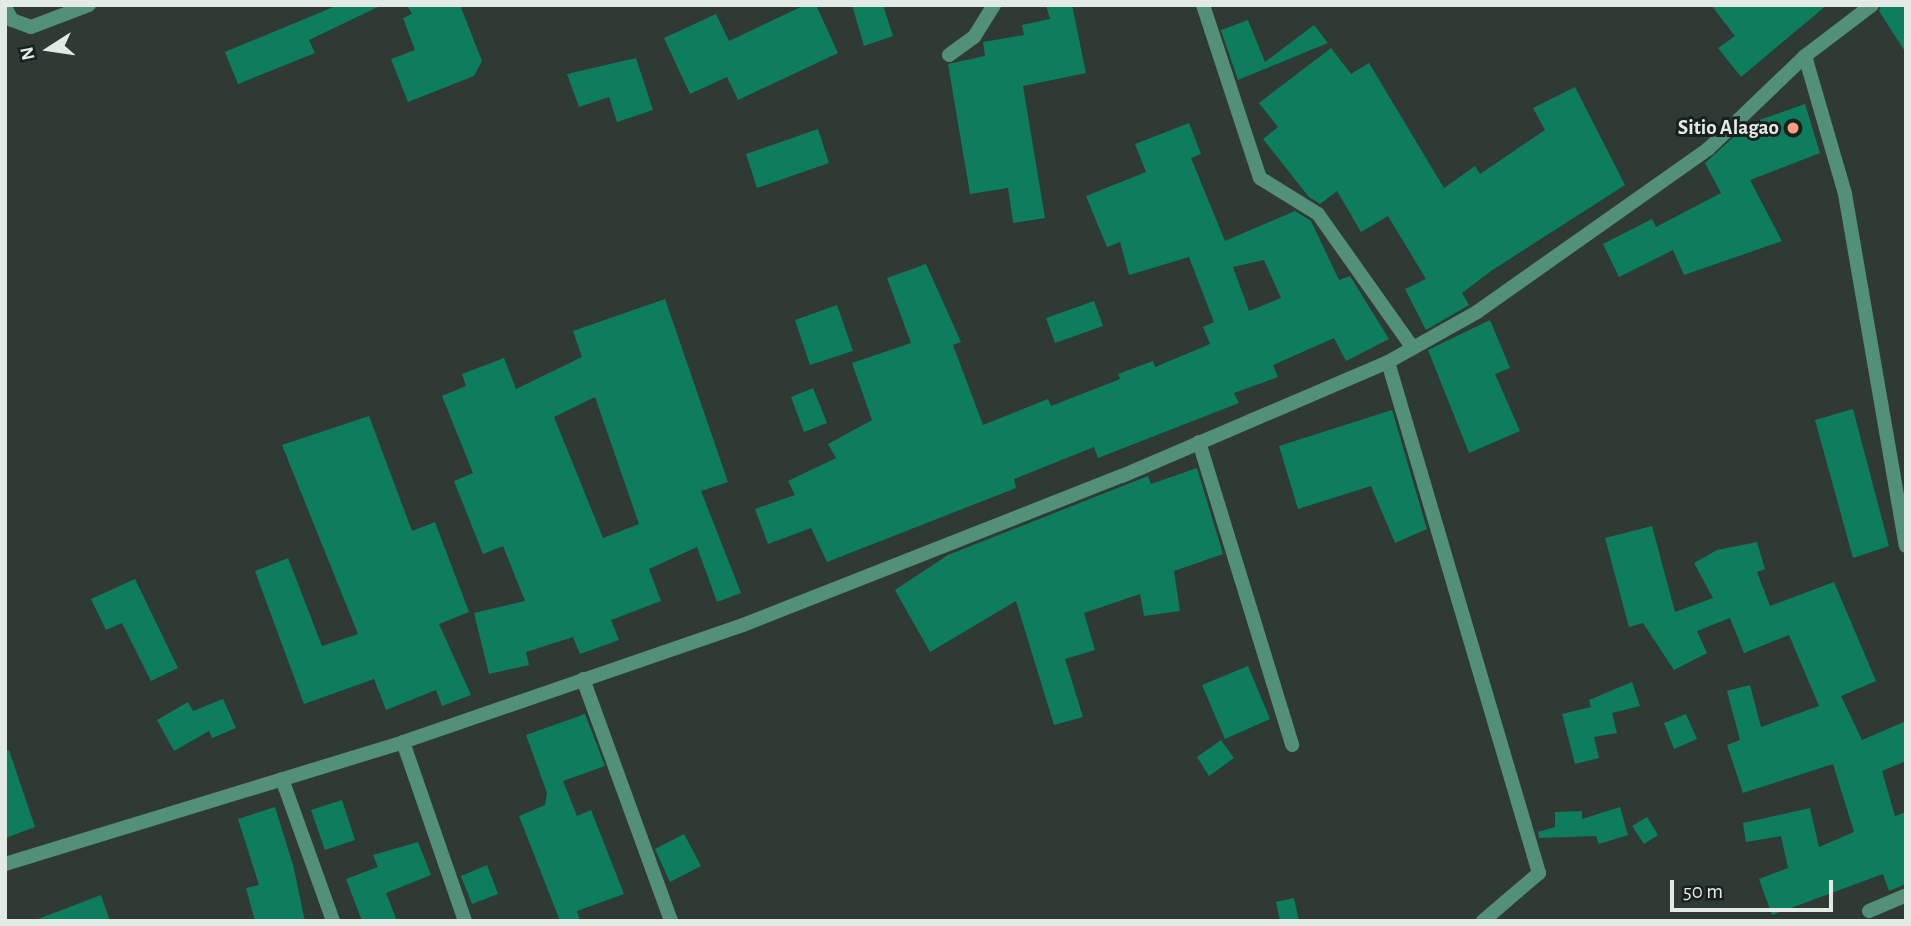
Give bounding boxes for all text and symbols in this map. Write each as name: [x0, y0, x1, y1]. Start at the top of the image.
north arrow: [14, 14, 84, 84]
text: N: [17, 45, 39, 62]
place label: Sitio Alagao: [1678, 115, 1779, 141]
marker: Sitio Alagao: [1785, 120, 1801, 136]
scale bar: [1673, 866, 1836, 910]
text: 50 m: [1683, 881, 1723, 902]

